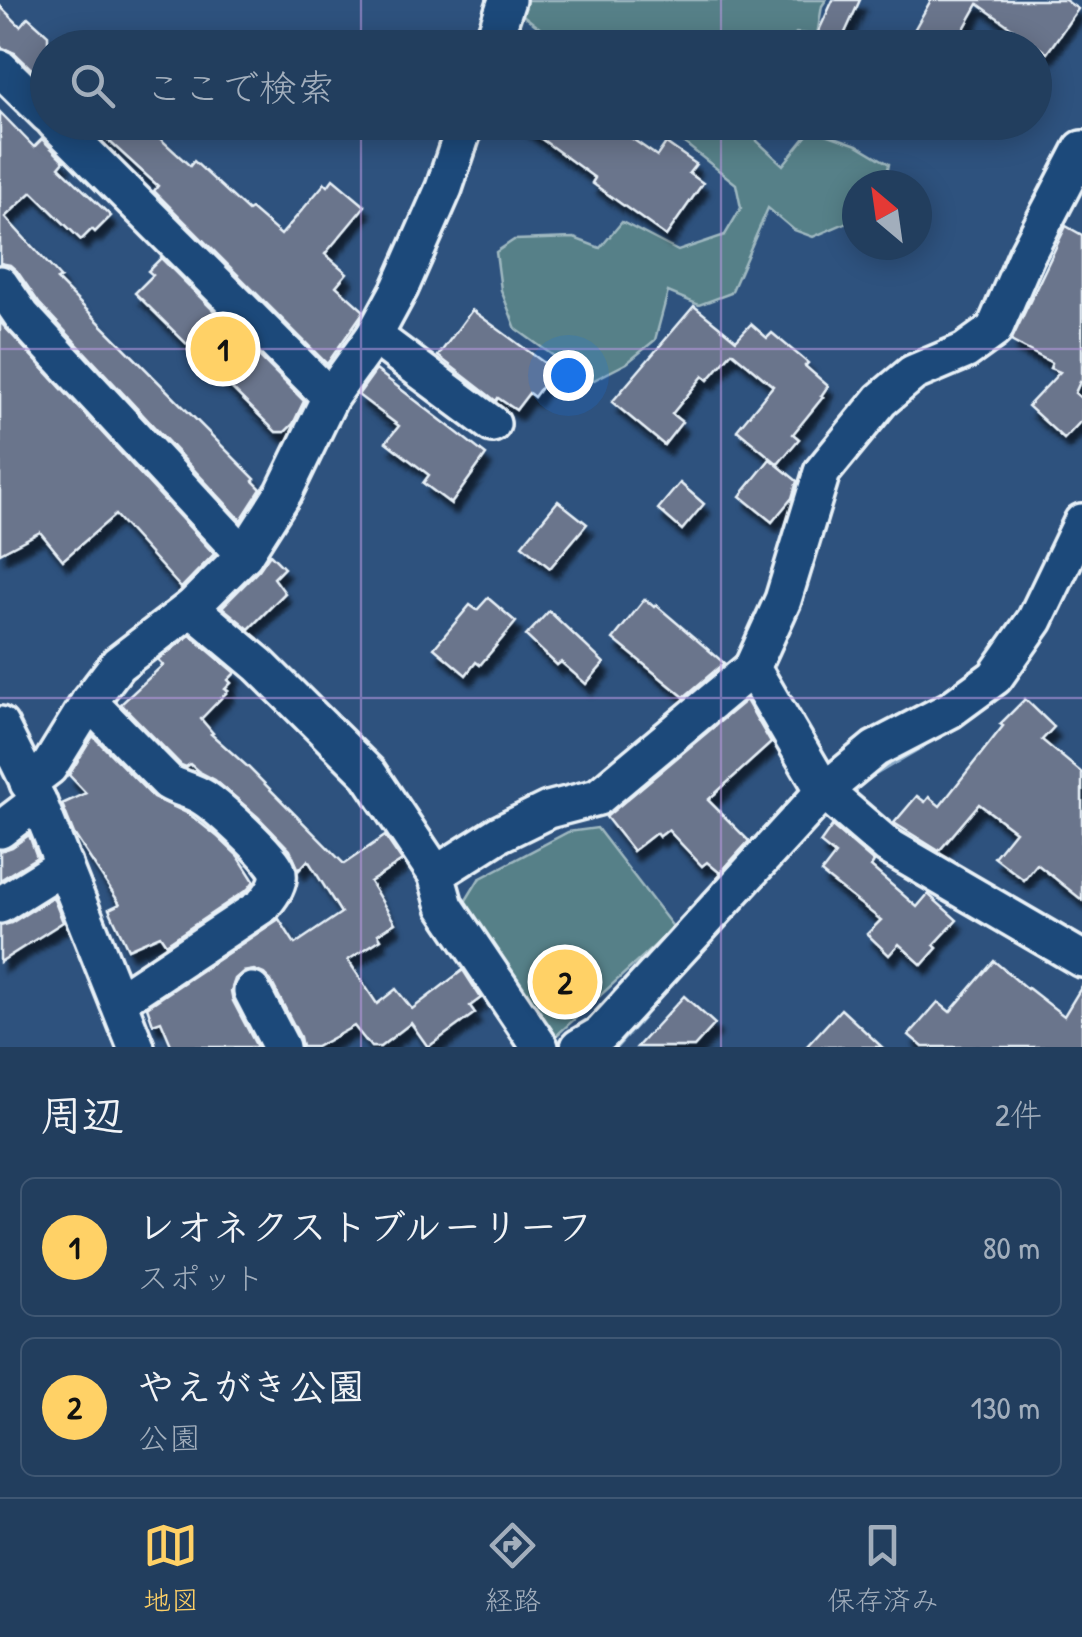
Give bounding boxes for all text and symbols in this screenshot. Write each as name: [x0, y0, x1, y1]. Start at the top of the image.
search box: [30, 30, 1052, 140]
icon: search: [65, 58, 120, 113]
text: ここで検索: [145, 61, 335, 113]
north arrow: [842, 170, 932, 260]
pin: 1: [190, 312, 256, 386]
your location: [543, 350, 594, 401]
pin: 2: [532, 944, 598, 1020]
text: 周辺: [40, 1086, 124, 1143]
text: 2件: [995, 1093, 1042, 1136]
text: レオネクストブルーリーフ: [137, 1200, 594, 1252]
text: 1: [69, 1226, 80, 1269]
text: 80 m: [983, 1226, 1040, 1269]
text: スポット: [137, 1256, 265, 1299]
text: やえがき公園: [137, 1360, 365, 1412]
text: 2: [67, 1386, 82, 1429]
text: 130 m: [971, 1386, 1040, 1429]
text: 公園: [137, 1416, 201, 1459]
tab: 地図: [143, 1518, 199, 1619]
tab: 経路: [485, 1518, 541, 1619]
tab: 保存済み: [827, 1518, 939, 1619]

